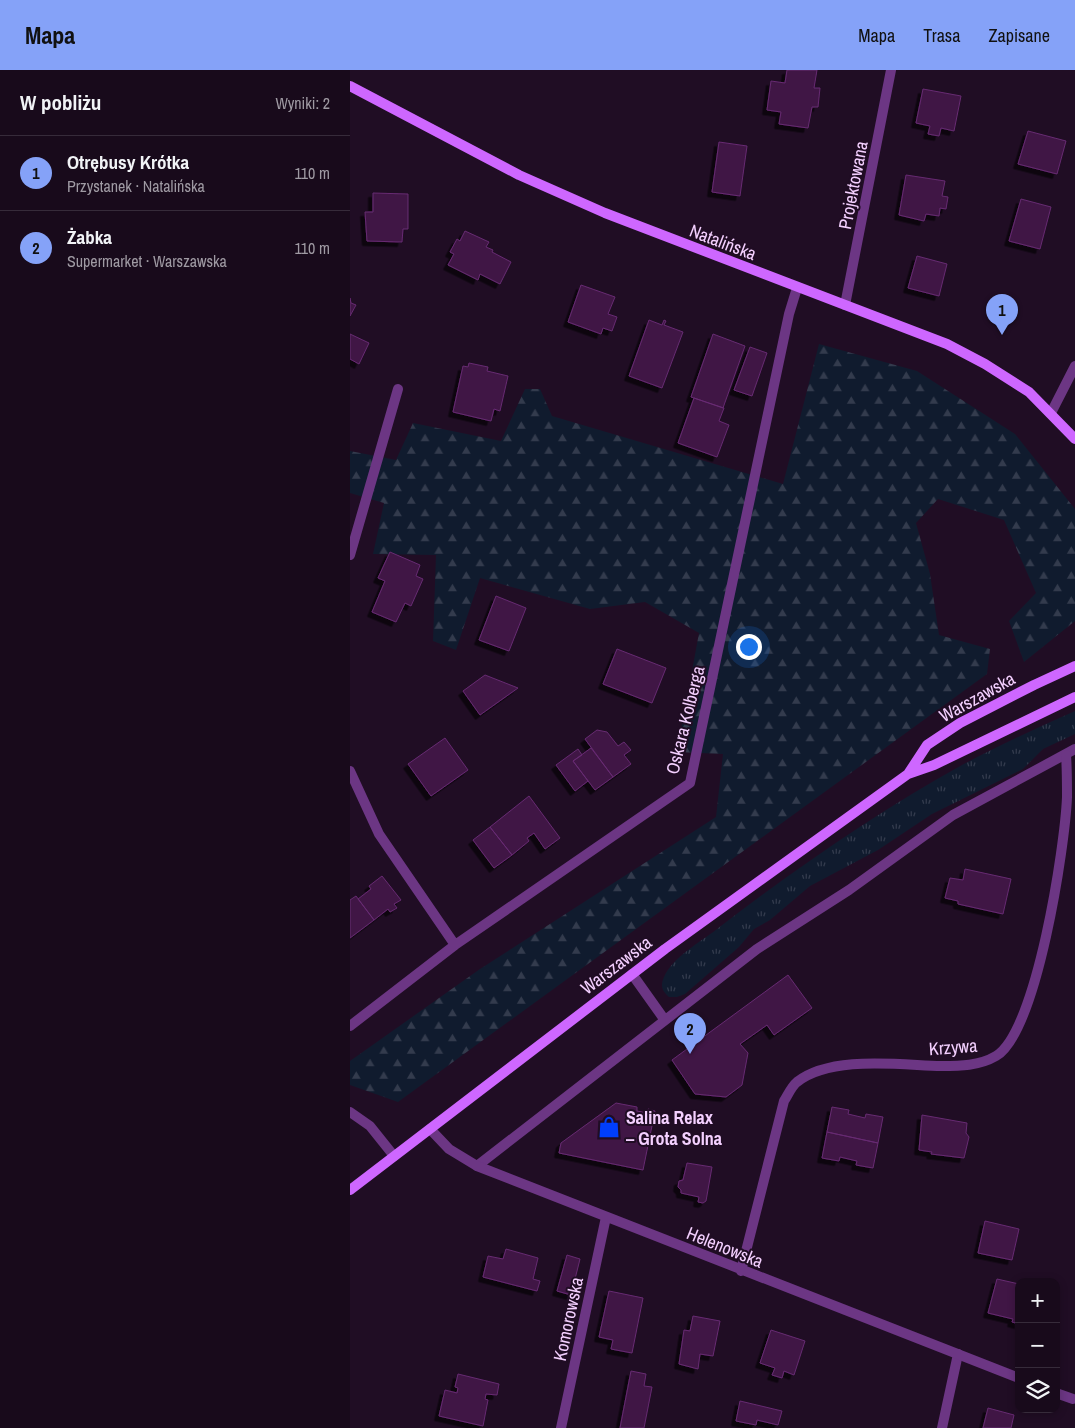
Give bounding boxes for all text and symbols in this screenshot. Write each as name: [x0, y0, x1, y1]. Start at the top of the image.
text: Mapa: [25, 19, 75, 51]
text: Mapa: [858, 23, 895, 48]
text: Trasa: [923, 23, 960, 48]
text: Zapisane: [988, 23, 1050, 48]
text: W pobliżu: [20, 88, 101, 117]
text: Wyniki: 2: [275, 92, 330, 114]
street label: Projektowana: [832, 139, 874, 231]
text: Otrębusy Krótka: [67, 149, 189, 175]
text: 1: [32, 162, 40, 184]
text: 110 m: [294, 162, 330, 184]
text: Przystanek · Natalińska: [67, 175, 205, 197]
street label: Natalińska: [686, 218, 760, 266]
text: Żabka: [67, 224, 112, 250]
text: 2: [32, 237, 40, 259]
text: 110 m: [294, 237, 330, 259]
text: Supermarket · Warszawska: [67, 250, 227, 272]
pin: 1: [986, 294, 1018, 335]
your location: [736, 634, 762, 660]
street label: Oskara Kolberga: [659, 663, 711, 777]
street label: Warszawska: [935, 666, 1019, 728]
street label: Warszawska: [575, 930, 657, 1000]
pin: 2: [674, 1013, 706, 1054]
street label: Krzywa: [928, 1033, 978, 1061]
place label: Salina Relax – Grota Solna: [626, 1105, 723, 1151]
shop icon: Salina Relax – Grota Solna: [596, 1114, 622, 1140]
street label: Helenowska: [683, 1220, 767, 1274]
street label: Komorowska: [547, 1275, 589, 1363]
map controls: [1015, 1278, 1060, 1413]
button: +: [1015, 1278, 1060, 1323]
button: −: [1015, 1323, 1060, 1368]
button: layers: [1015, 1368, 1060, 1413]

